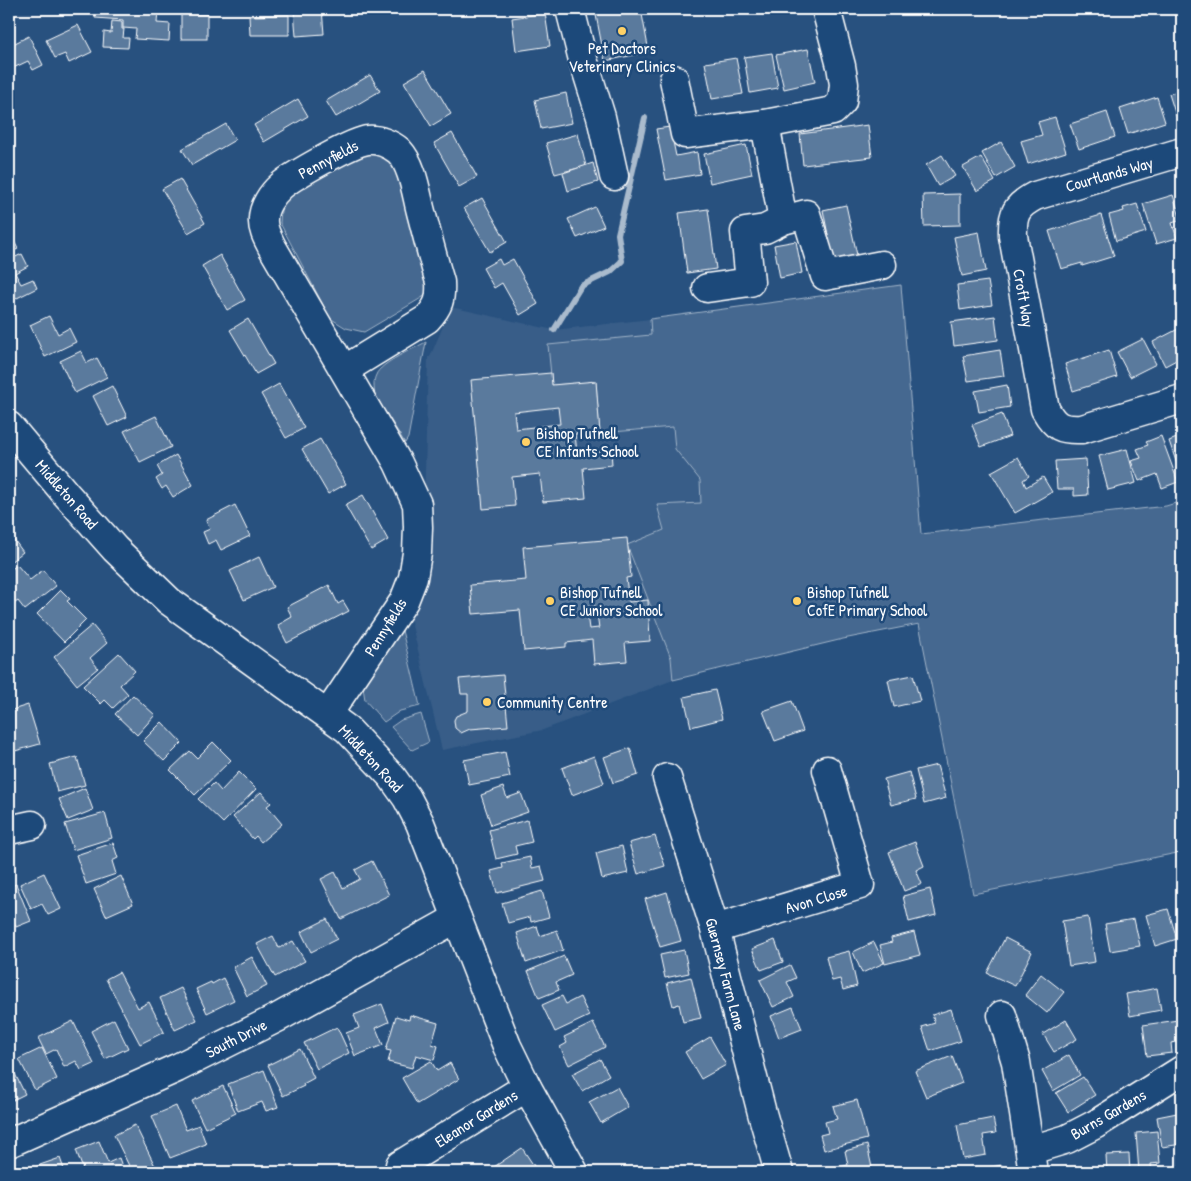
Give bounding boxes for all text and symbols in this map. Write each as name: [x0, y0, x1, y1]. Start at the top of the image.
marker: Pet Doctors Veterinary Clinics: [616, 25, 628, 37]
place label: Pet Doctors Veterinary Clinics: [569, 37, 675, 77]
street label: Pennyfields: [294, 134, 362, 184]
street label: Courtlands Way: [1063, 151, 1156, 197]
street label: Croft Way: [1008, 267, 1040, 329]
place label: Bishop Tufnell CE Infants School: [536, 422, 639, 462]
marker: Bishop Tufnell CE Infants School: [520, 436, 532, 448]
street label: Middleton Road: [31, 455, 103, 533]
place label: Bishop Tufnell CE Juniors School: [560, 581, 663, 621]
place label: Bishop Tufnell CofE Primary School: [807, 581, 928, 621]
street label: Pennyfields: [359, 594, 411, 660]
marker: Bishop Tufnell CE Juniors School: [544, 595, 556, 607]
marker: Bishop Tufnell CofE Primary School: [791, 595, 803, 607]
place label: Community Centre: [497, 691, 608, 713]
marker: Community Centre: [481, 696, 493, 708]
street label: Middleton Road: [334, 719, 408, 797]
street label: Avon Close: [782, 879, 850, 919]
street label: Guernsey Farm Lane: [700, 915, 752, 1033]
street label: South Drive: [202, 1013, 271, 1063]
street label: Eleanor Gardens: [430, 1084, 522, 1152]
street label: Burns Gardens: [1066, 1084, 1150, 1144]

